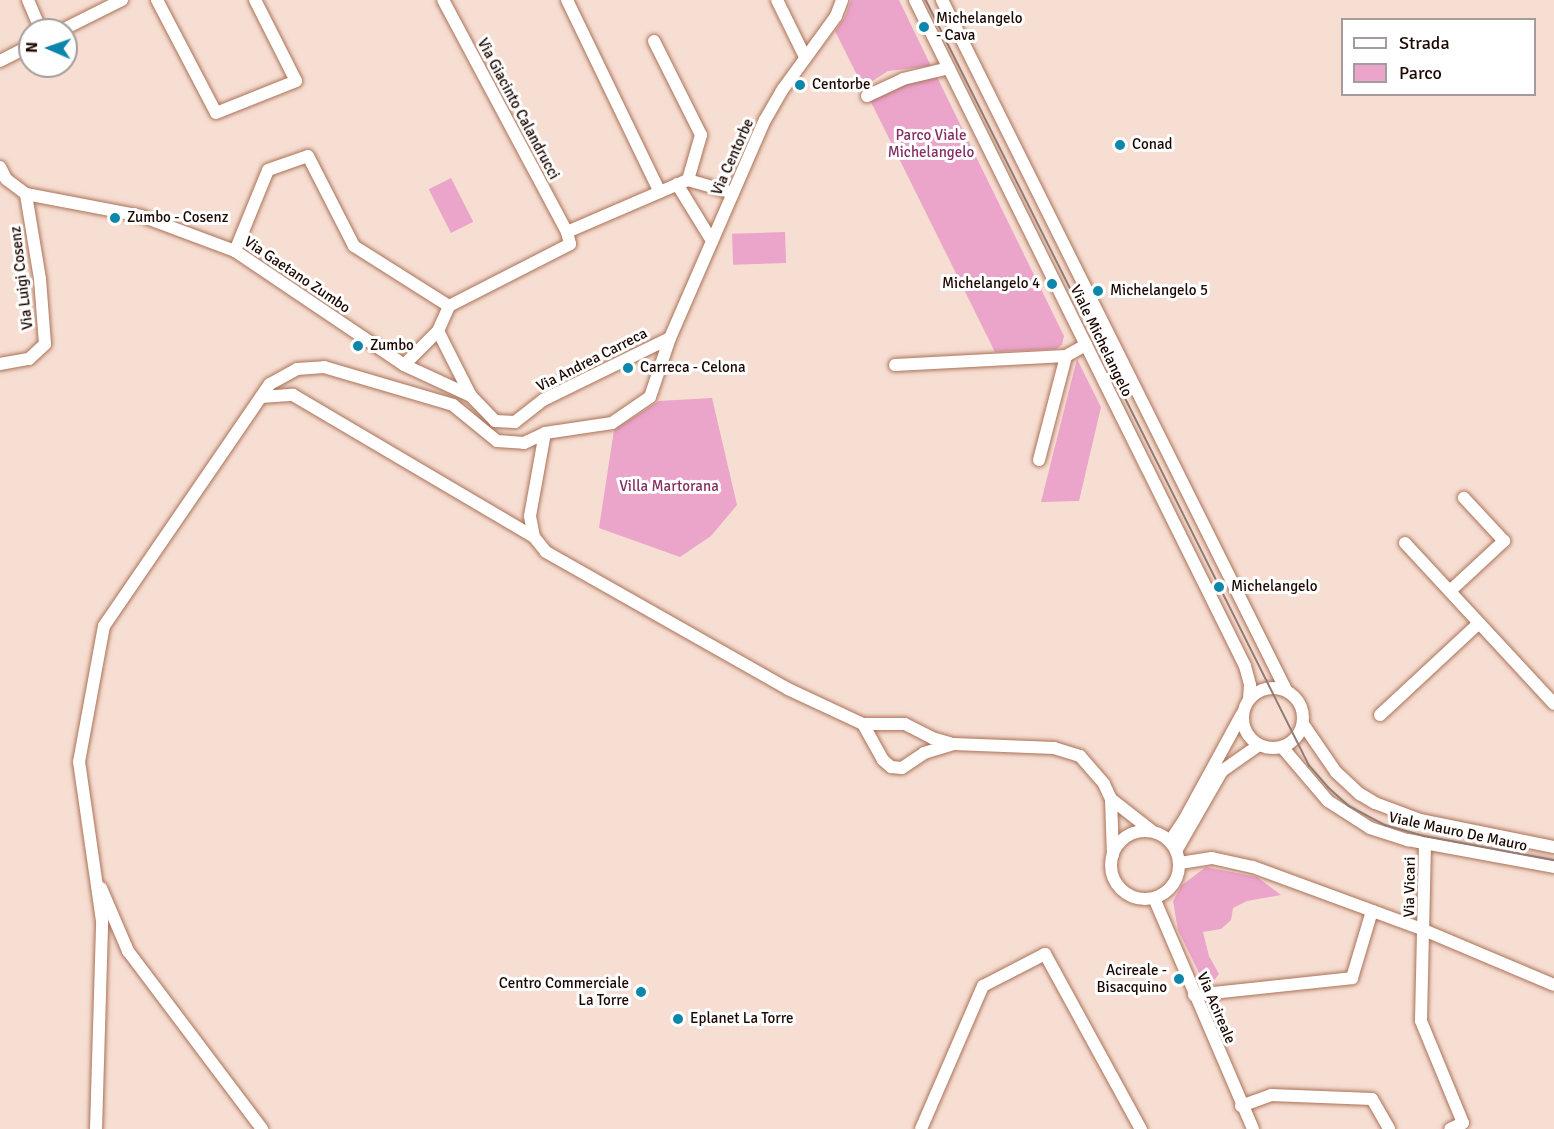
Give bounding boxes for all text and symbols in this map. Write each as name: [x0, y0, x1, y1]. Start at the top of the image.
place label: Michelangelo - Cava: [936, 9, 1023, 44]
north arrow: [18, 18, 78, 78]
legend: [1341, 18, 1536, 96]
marker: Michelangelo - Cava: [917, 20, 931, 34]
text: Strada: [1399, 32, 1450, 54]
street label: Via Giacinto Calandrucci: [473, 35, 563, 183]
text: N: [22, 42, 42, 53]
text: Parco: [1399, 62, 1442, 84]
place label: Centorbe: [812, 76, 870, 94]
marker: Centorbe: [793, 78, 807, 92]
street label: Via Centorbe: [708, 116, 758, 198]
park label: Parco Viale Michelangelo: [888, 126, 974, 161]
place label: Conad: [1132, 136, 1172, 154]
marker: Conad: [1113, 138, 1127, 152]
place label: Zumbo - Cosenz: [127, 209, 228, 227]
marker: Zumbo - Cosenz: [108, 211, 122, 225]
street label: Via Luigi Cosenz: [7, 225, 37, 331]
street label: Via Gaetano Zumbo: [240, 233, 354, 317]
place label: Michelangelo 4: [942, 275, 1040, 293]
marker: Michelangelo 4: [1045, 277, 1059, 291]
street label: Viale Michelangelo: [1066, 282, 1136, 400]
place label: Michelangelo 5: [1110, 282, 1208, 300]
marker: Michelangelo 5: [1091, 284, 1105, 298]
street label: Via Andrea Carreca: [534, 324, 650, 396]
place label: Zumbo: [370, 337, 414, 355]
marker: Zumbo: [351, 339, 365, 353]
place label: Carreca - Celona: [640, 359, 746, 377]
marker: Carreca - Celona: [621, 361, 635, 375]
park label: Villa Martorana: [619, 478, 719, 496]
place label: Michelangelo: [1231, 578, 1318, 596]
marker: Michelangelo: [1212, 580, 1226, 594]
street label: Viale Mauro De Mauro: [1387, 809, 1529, 855]
street label: Via Vicari: [1400, 856, 1420, 918]
place label: Acireale - Bisacquino: [1097, 961, 1167, 996]
street label: Via Acireale: [1193, 969, 1239, 1047]
marker: Acireale - Bisacquino: [1172, 972, 1186, 986]
place label: Centro Commerciale La Torre: [499, 974, 629, 1009]
marker: Centro Commerciale La Torre: [634, 985, 648, 999]
place label: Eplanet La Torre: [690, 1010, 793, 1028]
marker: Eplanet La Torre: [671, 1012, 685, 1026]

